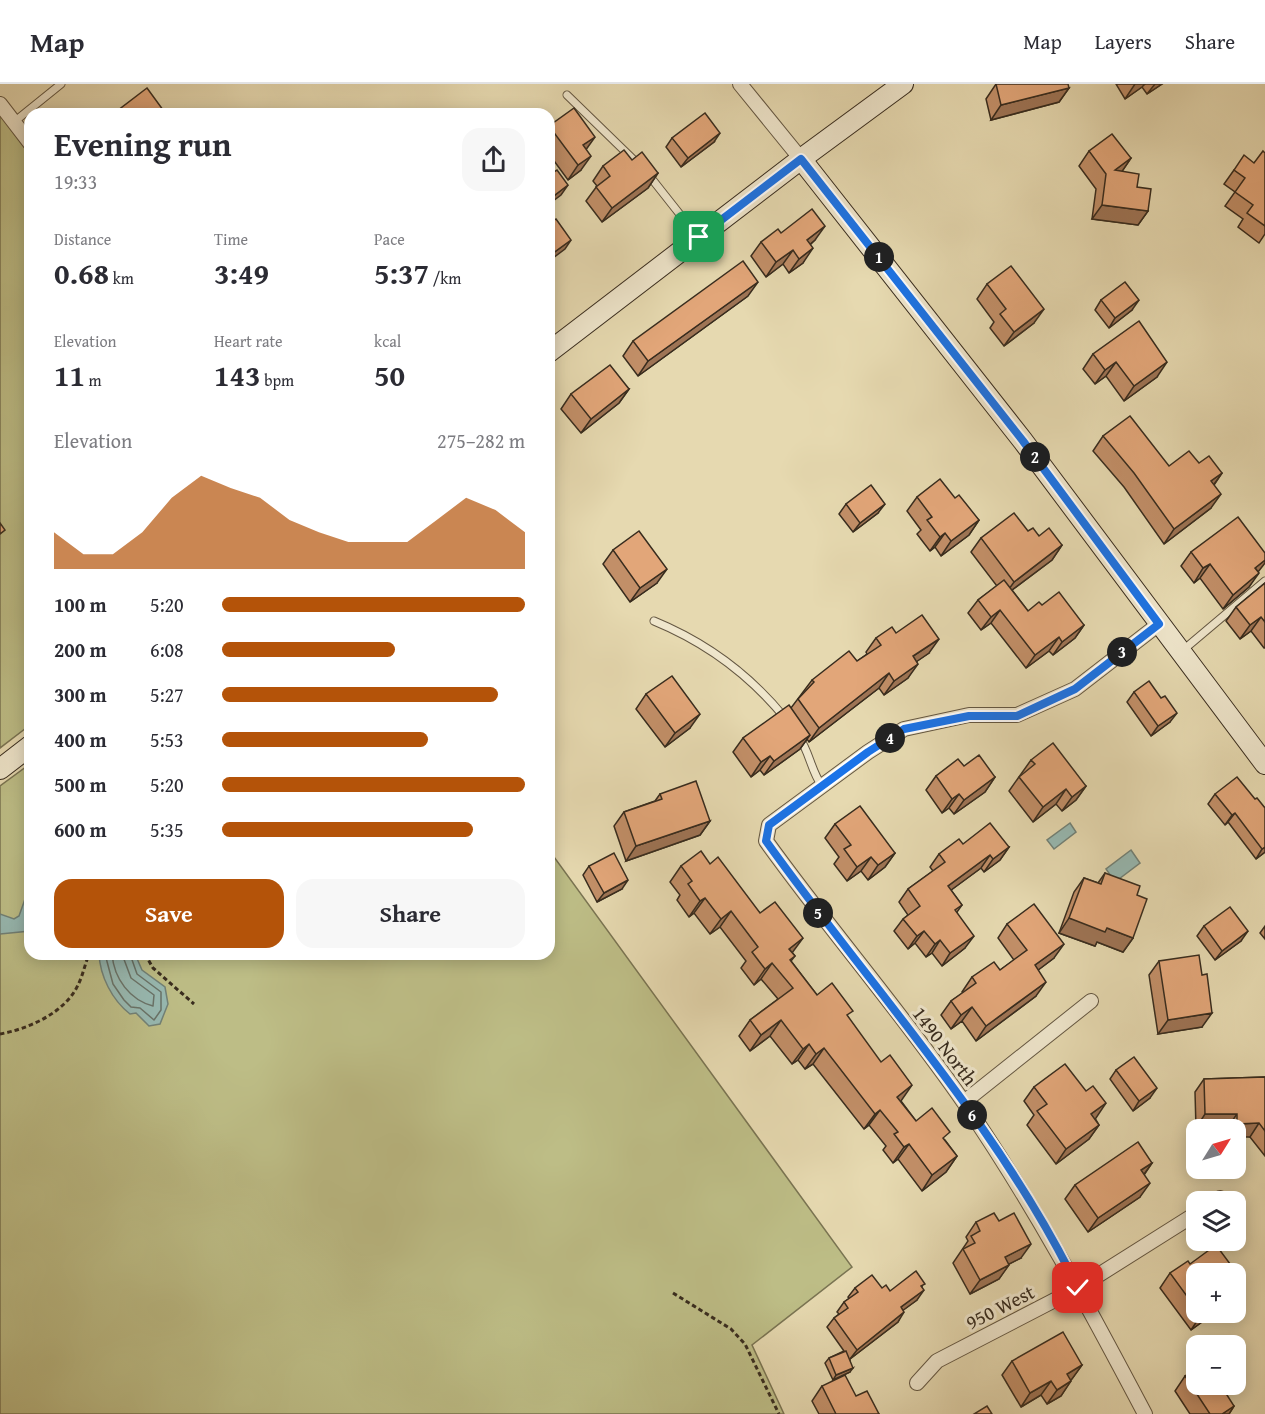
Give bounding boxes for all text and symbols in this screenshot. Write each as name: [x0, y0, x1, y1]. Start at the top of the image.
text: Map: [30, 21, 84, 62]
text: Map: [1023, 26, 1062, 57]
text: Layers: [1095, 26, 1152, 57]
text: Share: [1185, 26, 1235, 57]
text: Evening run: [54, 120, 231, 168]
button: share: [462, 128, 525, 191]
text: 19:33: [54, 167, 97, 196]
pin: [673, 211, 724, 262]
icon: arrive: [682, 220, 715, 253]
text: Distance: [54, 227, 111, 251]
text: Time: [214, 227, 248, 251]
text: Pace: [374, 227, 405, 251]
pin: 1: [864, 242, 894, 272]
text: 1: [875, 245, 883, 269]
text: 0.68: [54, 251, 109, 295]
text: 3:49: [214, 251, 269, 295]
text: 5:37: [374, 251, 429, 295]
text: km: [109, 266, 134, 290]
text: /km: [429, 266, 461, 290]
text: Elevation: [54, 329, 117, 353]
text: Heart rate: [214, 329, 283, 353]
text: kcal: [374, 329, 401, 353]
text: 11: [54, 353, 85, 397]
text: 143: [214, 353, 261, 397]
text: 50: [374, 353, 405, 397]
text: m: [85, 368, 102, 392]
text: bpm: [261, 368, 294, 392]
text: Elevation: [54, 426, 132, 455]
text: 275–282 m: [437, 426, 525, 455]
pin: 2: [1020, 442, 1050, 472]
text: 2: [1031, 445, 1039, 469]
text: 100 m: [54, 590, 107, 619]
text: 5:20: [150, 590, 184, 619]
text: 200 m: [54, 635, 107, 664]
text: 6:08: [150, 635, 184, 664]
pin: 3: [1107, 637, 1137, 667]
text: 3: [1118, 640, 1126, 664]
text: 300 m: [54, 680, 107, 709]
text: 5:27: [150, 680, 184, 709]
pin: 4: [875, 723, 905, 753]
text: 400 m: [54, 725, 107, 754]
text: 5:53: [150, 725, 184, 754]
text: 4: [886, 726, 894, 750]
text: 500 m: [54, 770, 107, 799]
text: 5:20: [150, 770, 184, 799]
text: 600 m: [54, 815, 107, 844]
text: 5:35: [150, 815, 184, 844]
button: Save: [54, 879, 284, 948]
button: Share: [296, 879, 525, 948]
pin: 5: [803, 898, 833, 928]
text: 5: [814, 901, 822, 925]
street label: 1490 North: [906, 1000, 985, 1091]
pin: 6: [957, 1100, 987, 1130]
text: 6: [968, 1103, 976, 1127]
north arrow: [1186, 1119, 1246, 1179]
map controls: [1186, 1119, 1246, 1395]
button: layers: [1186, 1191, 1246, 1251]
pin: [1052, 1262, 1103, 1313]
button: +: [1186, 1263, 1246, 1323]
icon: check: [1061, 1271, 1094, 1304]
street label: 950 West: [960, 1277, 1039, 1336]
button: −: [1186, 1335, 1246, 1395]

